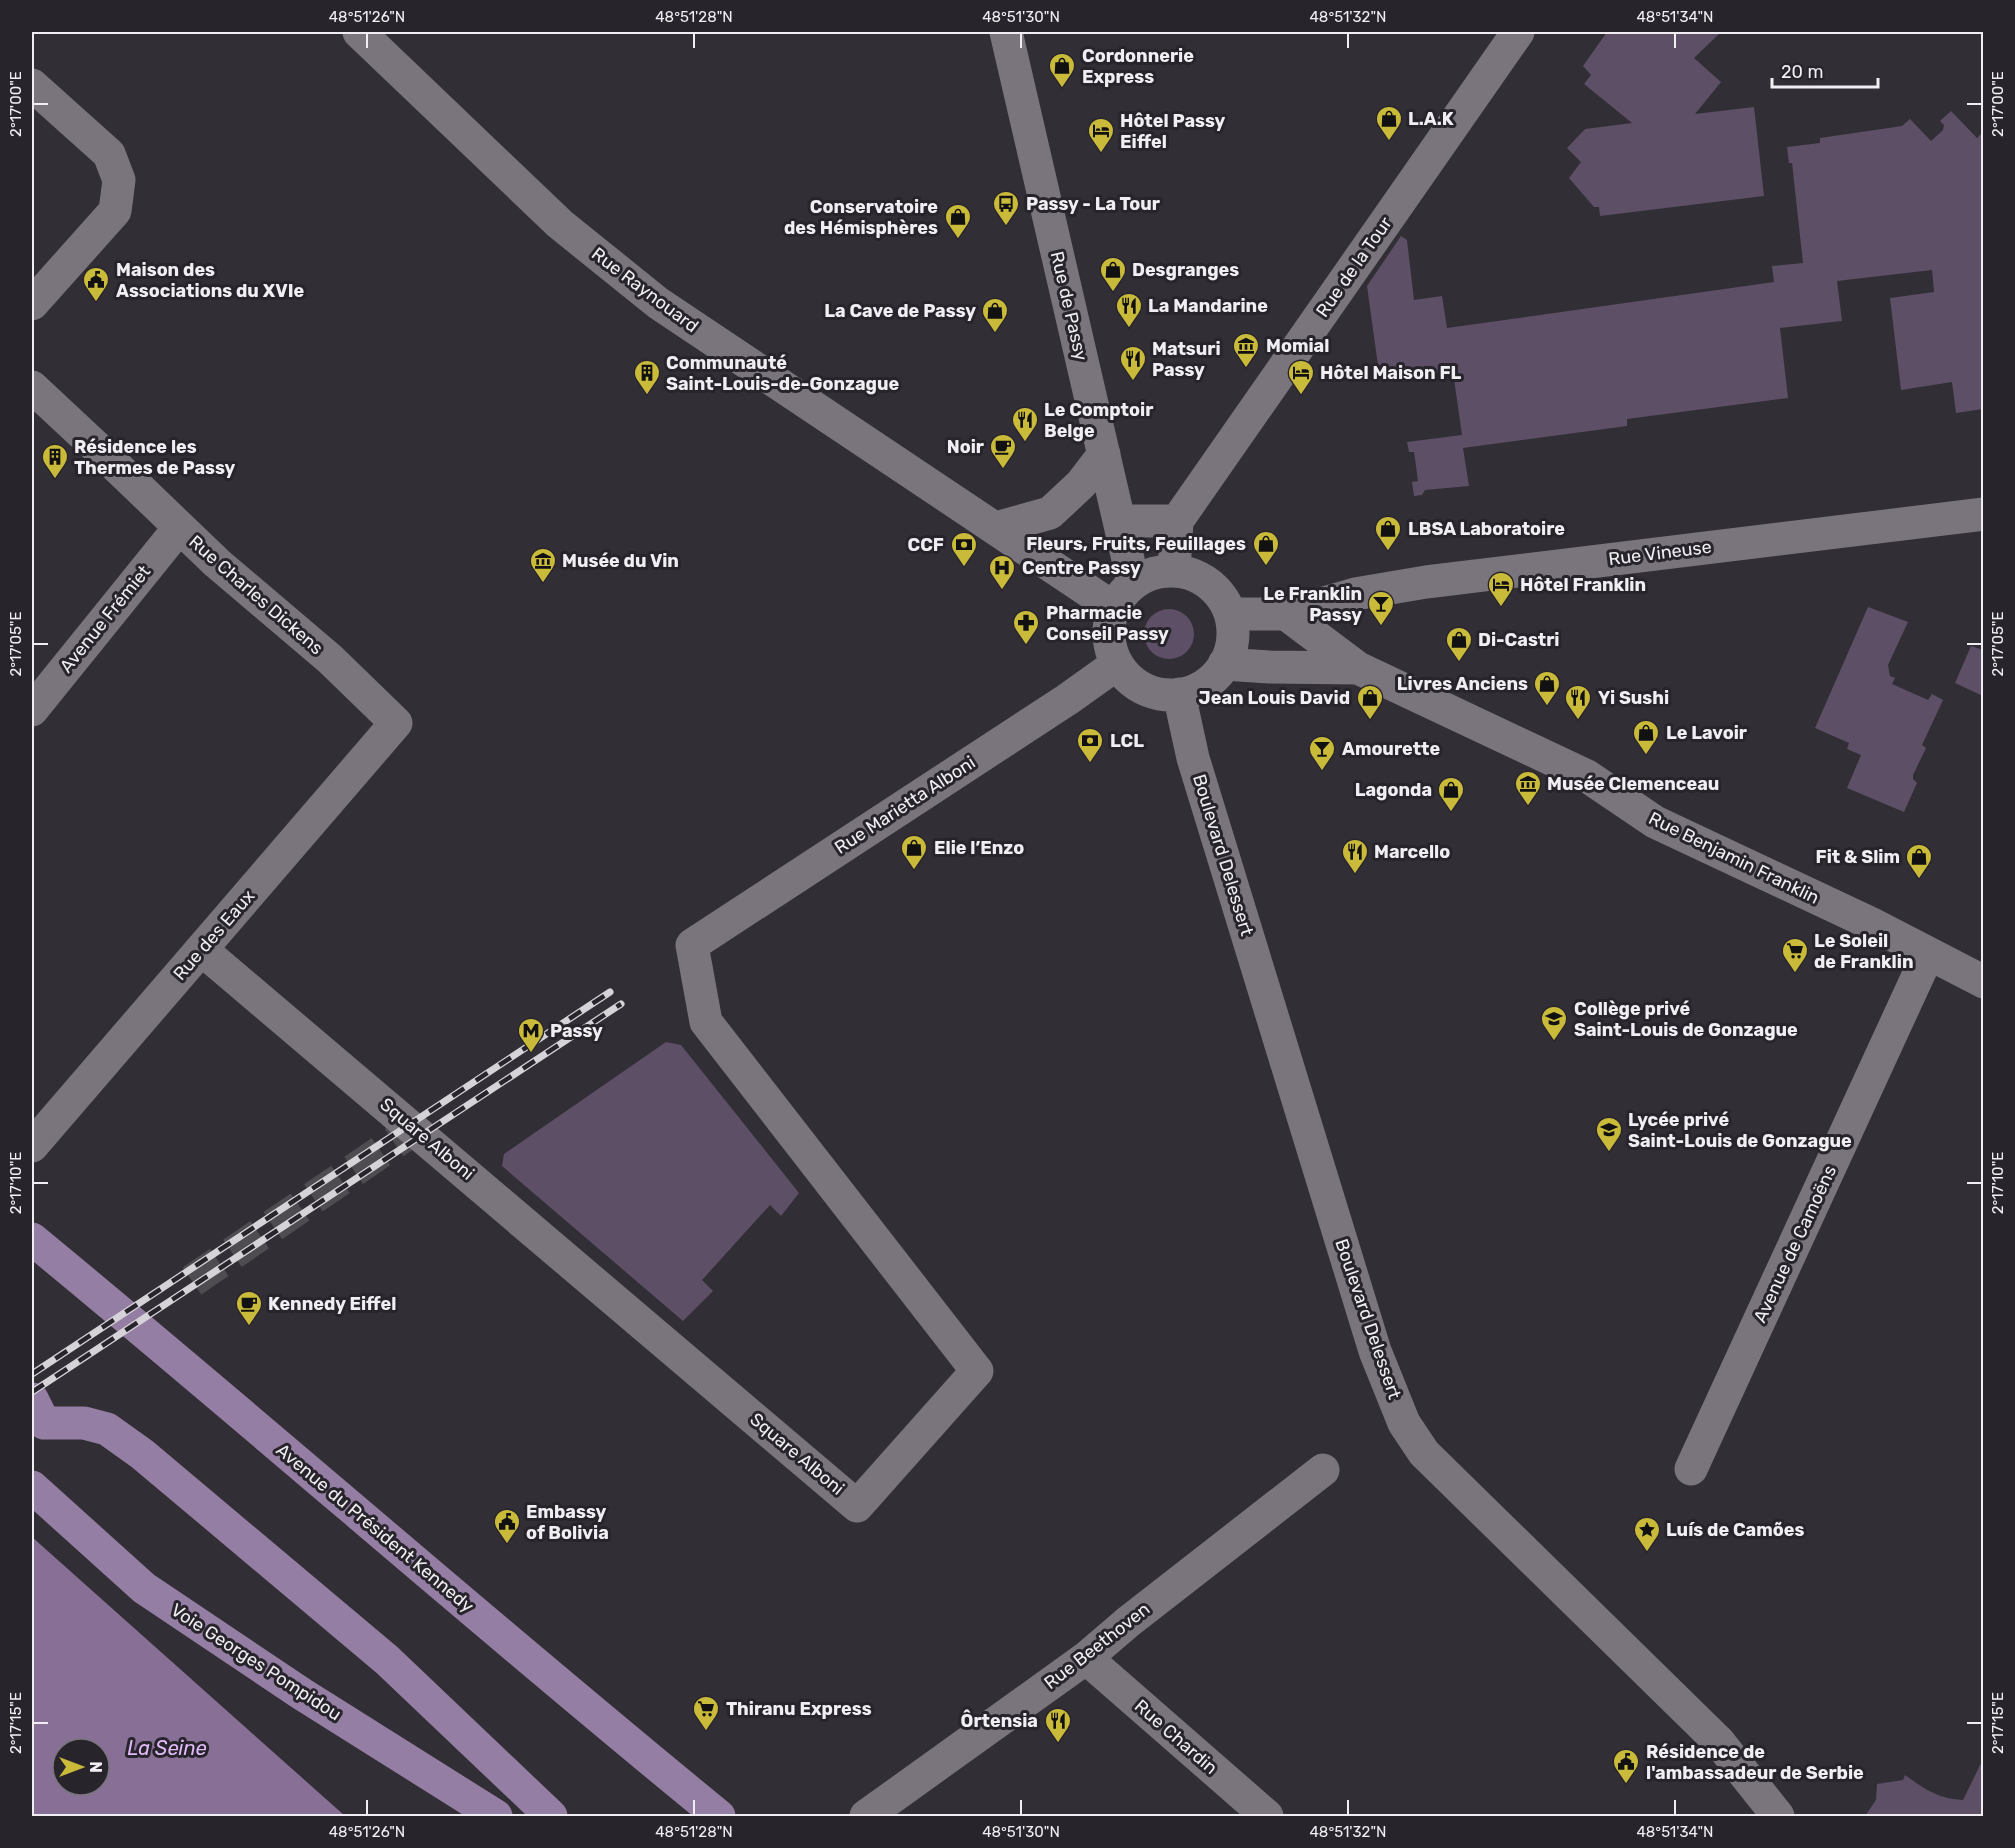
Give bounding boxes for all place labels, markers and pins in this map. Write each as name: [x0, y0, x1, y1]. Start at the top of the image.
place label: Cordonnerie Express: [1082, 45, 1194, 88]
shop icon: Cordonnerie Express: [1047, 51, 1077, 89]
shop icon: L.A.K: [1374, 104, 1404, 142]
place label: L.A.K: [1408, 108, 1454, 130]
place label: Hôtel Passy Eiffel: [1120, 110, 1226, 153]
hotel icon: Hôtel Passy Eiffel: [1086, 116, 1116, 154]
bus stop icon: Passy - La Tour: [991, 189, 1021, 227]
place label: Passy - La Tour: [1026, 193, 1160, 215]
place label: Conservatoire des Hémisphères: [784, 196, 938, 239]
shop icon: Conservatoire des Hémisphères: [943, 202, 973, 240]
shop icon: Desgranges: [1098, 255, 1128, 293]
place label: Maison des Associations du XVIe: [116, 259, 304, 302]
place label: Desgranges: [1132, 259, 1239, 281]
public building icon: Maison des Associations du XVIe: [81, 265, 111, 303]
restaurant icon: La Mandarine: [1114, 291, 1144, 329]
place label: La Mandarine: [1148, 295, 1268, 317]
shop icon: La Cave de Passy: [980, 296, 1010, 334]
place label: La Cave de Passy: [824, 300, 976, 322]
museum icon: Momial: [1231, 331, 1261, 369]
place label: Momial: [1266, 335, 1329, 357]
place label: Matsuri Passy: [1152, 338, 1221, 381]
restaurant icon: Matsuri Passy: [1118, 344, 1148, 382]
place label: Communauté Saint-Louis-de-Gonzague: [666, 352, 900, 395]
building icon: Communauté Saint-Louis-de-Gonzague: [632, 358, 662, 396]
hotel icon: Hôtel Maison FL: [1286, 358, 1316, 396]
place label: Hôtel Maison FL: [1320, 362, 1462, 384]
place label: Le Comptoir Belge: [1044, 399, 1153, 442]
restaurant icon: Le Comptoir Belge: [1010, 405, 1040, 443]
cafe icon: Noir: [988, 432, 1018, 470]
place label: Résidence les Thermes de Passy: [74, 436, 236, 479]
place label: Noir: [947, 436, 984, 458]
building icon: Résidence les Thermes de Passy: [40, 442, 70, 480]
shop icon: LBSA Laboratoire: [1373, 514, 1403, 552]
place label: LBSA Laboratoire: [1408, 518, 1565, 540]
shop icon: Fleurs, Fruits, Feuillages: [1251, 529, 1281, 567]
bank icon: CCF: [949, 530, 979, 568]
place label: Fleurs, Fruits, Feuillages: [1026, 533, 1246, 555]
place label: CCF: [908, 534, 944, 556]
museum icon: Musée du Vin: [528, 546, 558, 584]
place label: Musée du Vin: [562, 550, 679, 572]
hospital icon: Centre Passy: [987, 553, 1017, 591]
place label: Centre Passy: [1022, 557, 1141, 579]
hotel icon: Hôtel Franklin: [1486, 570, 1516, 608]
place label: Hôtel Franklin: [1520, 574, 1646, 596]
place label: Le Franklin Passy: [1263, 583, 1362, 626]
bar icon: Le Franklin Passy: [1366, 589, 1396, 627]
place label: Pharmacie Conseil Passy: [1046, 602, 1169, 645]
pharmacy icon: Pharmacie Conseil Passy: [1011, 608, 1041, 646]
shop icon: Di-Castri: [1444, 625, 1474, 663]
place label: Di-Castri: [1478, 629, 1560, 651]
shop icon: Livres Anciens: [1532, 669, 1562, 707]
place label: Livres Anciens: [1397, 673, 1528, 695]
shop icon: Jean Louis David: [1355, 683, 1385, 721]
restaurant icon: Yi Sushi: [1563, 683, 1593, 721]
place label: Jean Louis David: [1199, 687, 1350, 709]
place label: Yi Sushi: [1598, 687, 1669, 709]
shop icon: Le Lavoir: [1631, 718, 1661, 756]
place label: Le Lavoir: [1666, 722, 1747, 744]
bank icon: LCL: [1075, 726, 1105, 764]
place label: LCL: [1110, 730, 1144, 752]
bar icon: Amourette: [1307, 734, 1337, 772]
place label: Amourette: [1342, 738, 1440, 760]
museum icon: Musée Clemenceau: [1513, 769, 1543, 807]
place label: Musée Clemenceau: [1547, 773, 1719, 795]
shop icon: Lagonda: [1436, 775, 1466, 813]
place label: Lagonda: [1355, 779, 1432, 801]
shop icon: Elie l’Enzo: [899, 833, 929, 871]
place label: Elie l’Enzo: [934, 837, 1024, 859]
restaurant icon: Marcello: [1340, 837, 1370, 875]
place label: Marcello: [1374, 841, 1450, 863]
shop icon: Fit & Slim: [1904, 842, 1934, 880]
place label: Fit & Slim: [1816, 846, 1900, 868]
place label: Le Soleil de Franklin: [1814, 930, 1913, 973]
supermarket icon: Le Soleil de Franklin: [1780, 936, 1810, 974]
place label: Collège privé Saint-Louis de Gonzague: [1574, 998, 1798, 1041]
school or university icon: Collège privé Saint-Louis de Gonzague: [1539, 1004, 1569, 1042]
metro station icon: Passy: [516, 1016, 546, 1054]
place label: Passy: [550, 1020, 603, 1042]
place label: Lycée privé Saint-Louis de Gonzague: [1628, 1109, 1852, 1152]
school or university icon: Lycée privé Saint-Louis de Gonzague: [1594, 1115, 1624, 1153]
cafe icon: Kennedy Eiffel: [234, 1289, 264, 1327]
place label: Kennedy Eiffel: [268, 1293, 396, 1315]
place label: Embassy of Bolivia: [526, 1501, 609, 1544]
public building icon: Embassy of Bolivia: [492, 1507, 522, 1545]
place icon: Luís de Camões: [1632, 1515, 1662, 1553]
place label: Luís de Camões: [1666, 1519, 1804, 1541]
supermarket icon: Thiranu Express: [691, 1694, 721, 1732]
place label: Thiranu Express: [726, 1698, 872, 1720]
restaurant icon: Ôrtensia: [1043, 1706, 1073, 1744]
place label: Ôrtensia: [961, 1709, 1038, 1732]
place label: Résidence de l'ambassadeur de Serbie: [1646, 1741, 1864, 1784]
public building icon: Résidence de l'ambassadeur de Serbie: [1611, 1747, 1641, 1785]

